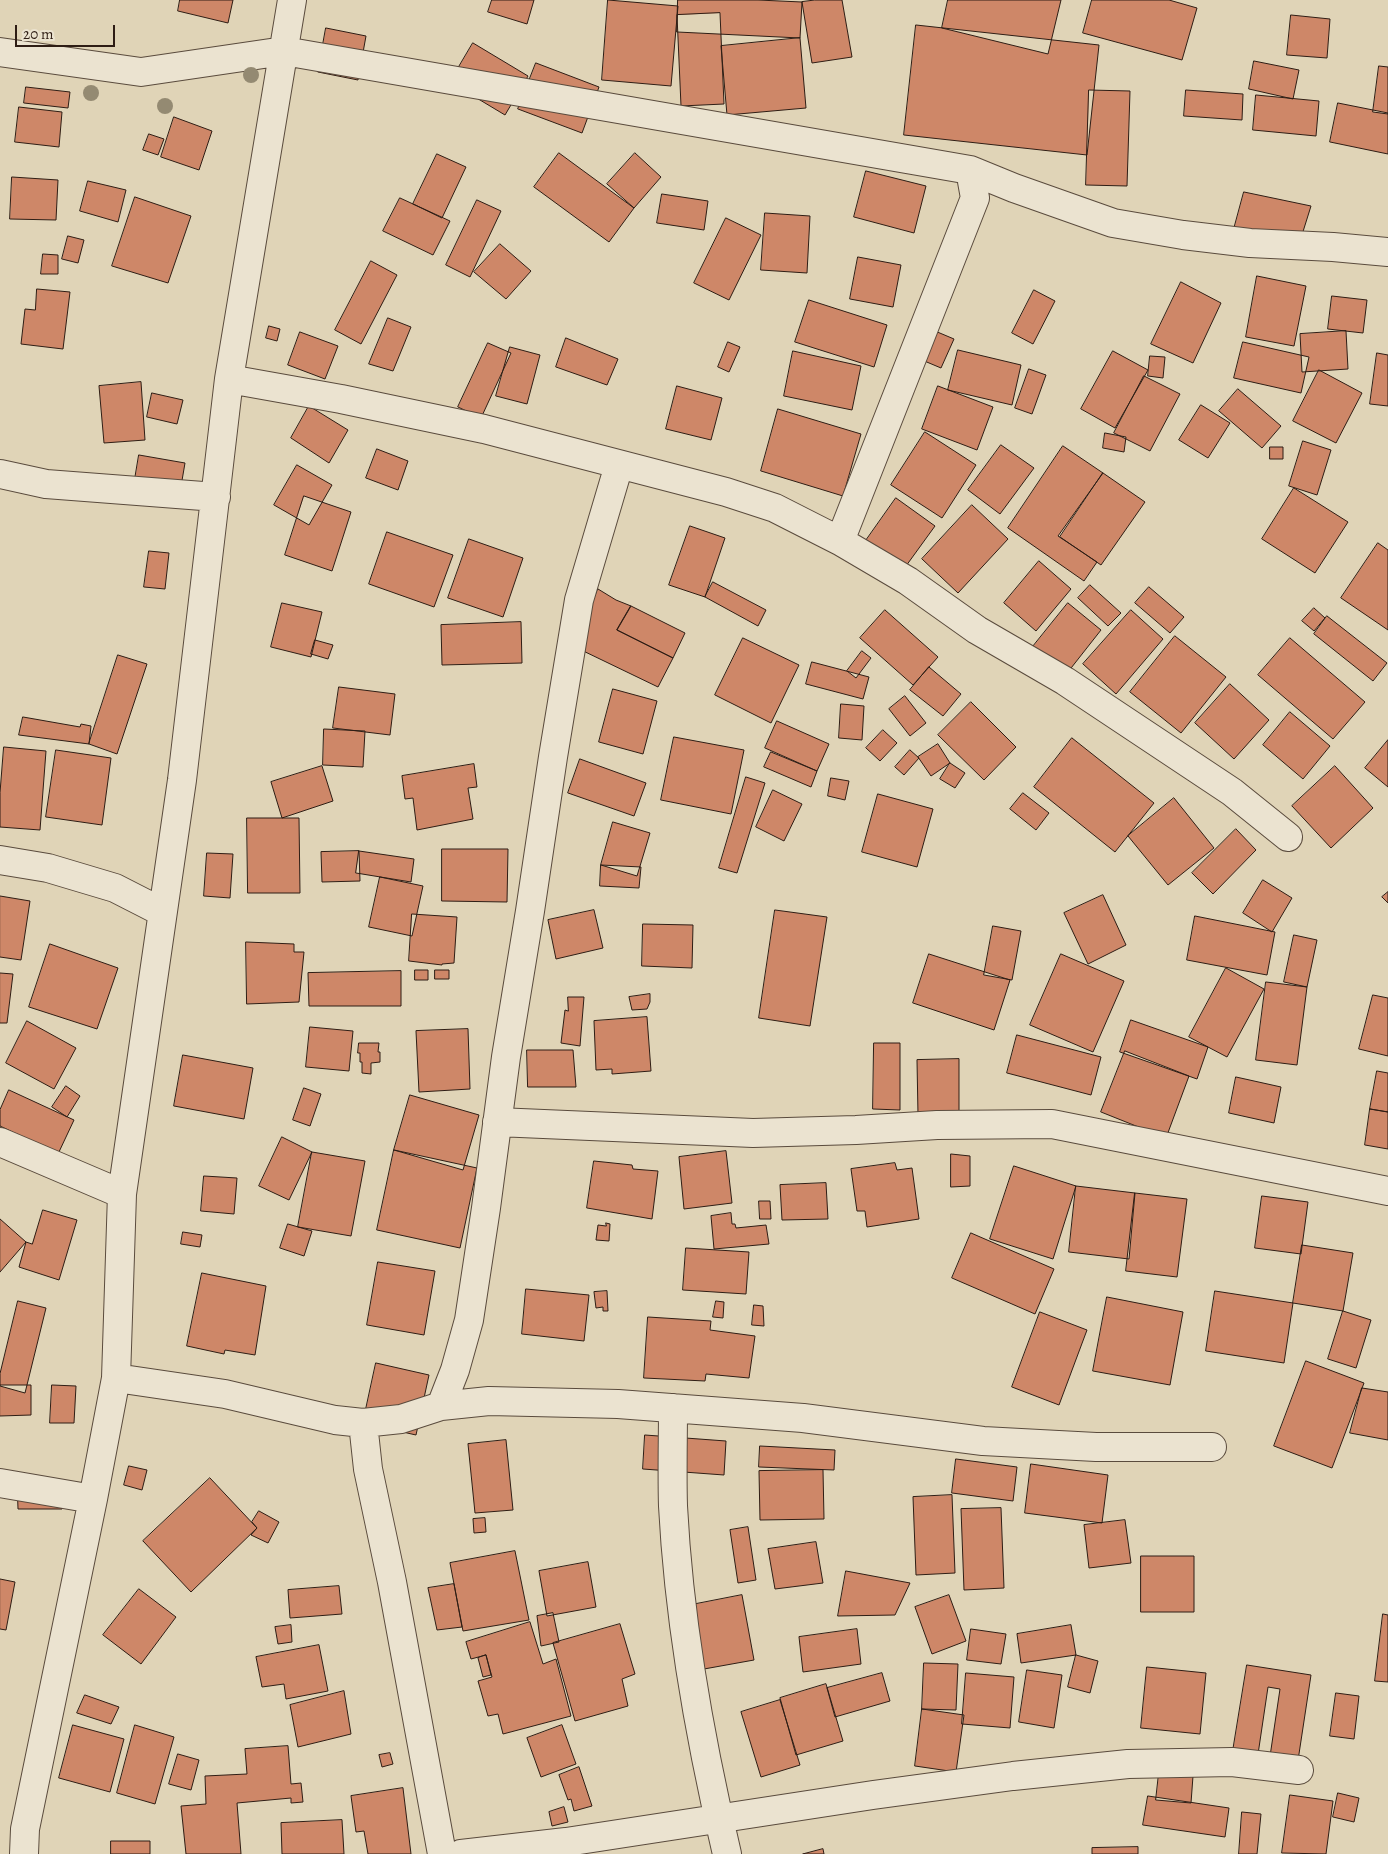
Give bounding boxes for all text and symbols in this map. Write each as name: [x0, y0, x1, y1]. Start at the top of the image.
scale bar: [18, 15, 118, 47]
text: 20 m: [23, 24, 54, 44]

